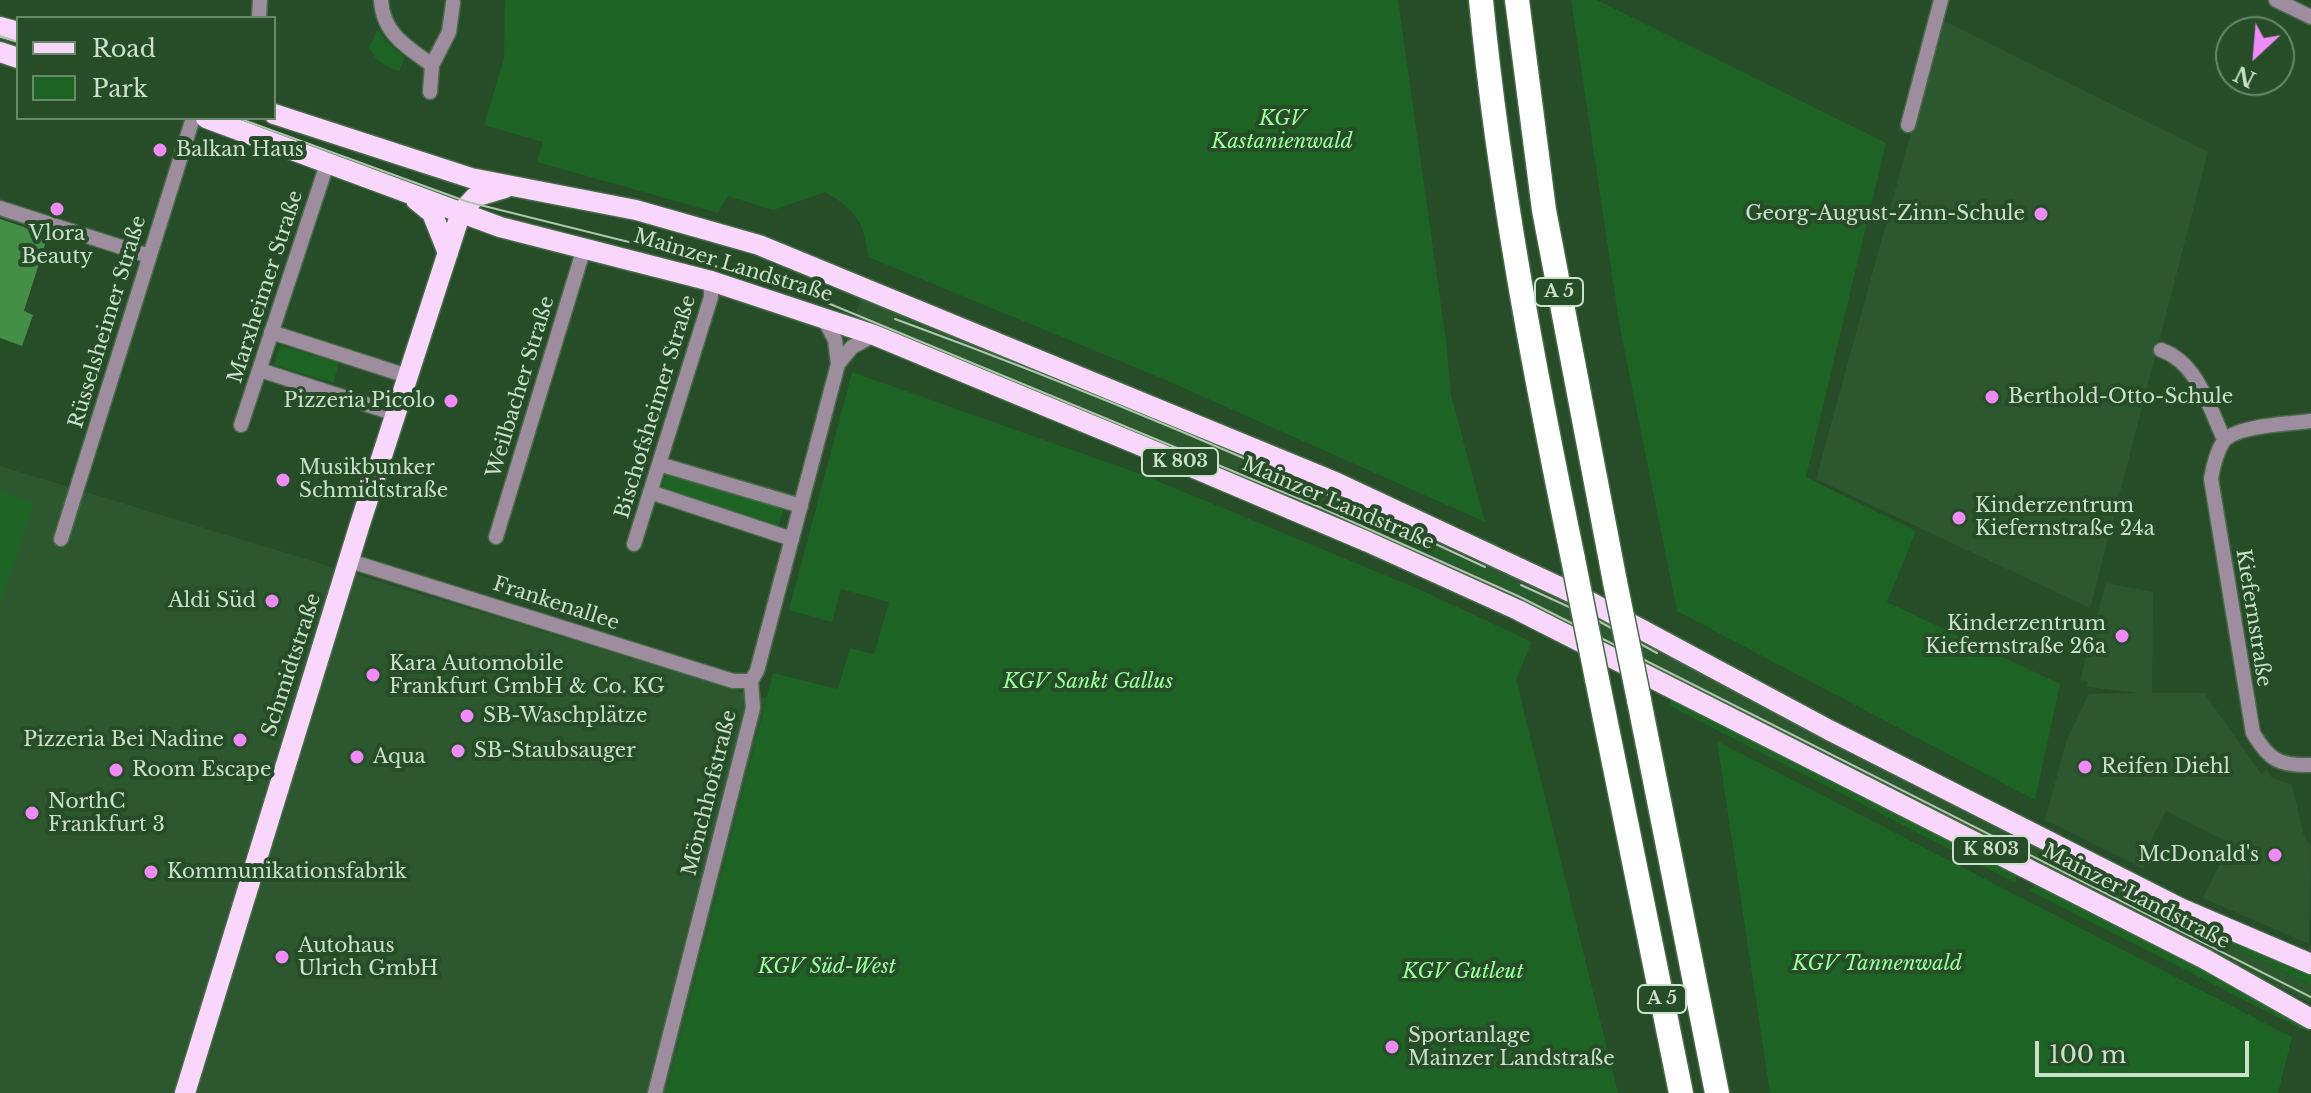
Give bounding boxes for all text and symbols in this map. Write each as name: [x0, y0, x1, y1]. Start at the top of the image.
legend: [16, 16, 276, 120]
north arrow: [2215, 16, 2295, 96]
text: Road: [92, 34, 156, 63]
text: N: [2230, 60, 2260, 93]
text: Park: [92, 74, 148, 103]
park label: KGV Kastanienwald: [1211, 107, 1353, 154]
place label: Balkan Haus: [176, 138, 304, 162]
marker: Balkan Haus: [151, 141, 169, 159]
street label: Marxheimer Straße: [224, 188, 308, 386]
marker: Vlora Beauty: [48, 200, 66, 218]
place label: Georg-August-Zinn-Schule: [1745, 202, 2025, 226]
marker: Georg-August-Zinn-Schule: [2032, 205, 2050, 223]
street label: Rüsselsheimer Straße: [64, 213, 152, 431]
place label: Vlora Beauty: [21, 222, 93, 269]
street label: Mainzer Landstraße: [631, 224, 835, 308]
road number: A 5: [1535, 278, 1583, 306]
street label: Bischofsheimer Straße: [611, 292, 701, 522]
street label: Weilbacher Straße: [482, 293, 560, 481]
place label: Berthold-Otto-Schule: [2008, 385, 2233, 409]
marker: Berthold-Otto-Schule: [1983, 388, 2001, 406]
place label: Pizzeria Picolo: [284, 389, 435, 413]
marker: Pizzeria Picolo: [442, 392, 460, 410]
road number: K 803: [1142, 448, 1218, 476]
street label: Mainzer Landstraße: [1238, 453, 1438, 555]
place label: Musikbunker Schmidtstraße: [299, 456, 448, 503]
marker: Musikbunker Schmidtstraße: [274, 471, 292, 489]
place label: Kinderzentrum Kiefernstraße 24a: [1975, 494, 2155, 541]
marker: Kinderzentrum Kiefernstraße 24a: [1950, 509, 1968, 527]
street label: Kiefernstraße: [2230, 547, 2276, 689]
street label: Frankenallee: [490, 572, 622, 636]
place label: Aldi Süd: [168, 589, 256, 613]
street label: Schmidtstraße: [258, 590, 326, 740]
marker: Aldi Süd: [263, 592, 281, 610]
place label: Kinderzentrum Kiefernstraße 26a: [1925, 612, 2106, 659]
marker: Kinderzentrum Kiefernstraße 26a: [2113, 627, 2131, 645]
place label: Kara Automobile Frankfurt GmbH & Co. KG: [389, 652, 665, 699]
marker: Kara Automobile Frankfurt GmbH & Co. KG: [364, 666, 382, 684]
park label: KGV Sankt Gallus: [1003, 670, 1173, 694]
place label: SB-Waschplätze: [483, 704, 647, 728]
marker: SB-Waschplätze: [458, 707, 476, 725]
street label: Mönchhofstraße: [678, 708, 742, 878]
place label: Pizzeria Bei Nadine: [23, 728, 224, 752]
marker: Pizzeria Bei Nadine: [231, 731, 249, 749]
place label: SB-Staubsauger: [474, 739, 636, 763]
marker: SB-Staubsauger: [449, 742, 467, 760]
place label: Aqua: [373, 745, 426, 769]
marker: Aqua: [348, 748, 366, 766]
place label: Reifen Diehl: [2101, 755, 2230, 779]
place label: Room Escape: [132, 758, 271, 782]
marker: Reifen Diehl: [2076, 758, 2094, 776]
marker: Room Escape: [107, 761, 125, 779]
place label: NorthC Frankfurt 3: [48, 790, 165, 837]
marker: NorthC Frankfurt 3: [23, 804, 41, 822]
road number: K 803: [1953, 836, 2029, 864]
street label: Mainzer Landstraße: [2038, 839, 2234, 955]
place label: McDonald's: [2138, 843, 2259, 867]
marker: McDonald's: [2266, 846, 2284, 864]
place label: Kommunikationsfabrik: [167, 860, 407, 884]
marker: Kommunikationsfabrik: [142, 863, 160, 881]
place label: Autohaus Ulrich GmbH: [298, 934, 438, 981]
marker: Autohaus Ulrich GmbH: [273, 948, 291, 966]
park label: KGV Tannenwald: [1792, 952, 1962, 976]
park label: KGV Süd-West: [758, 955, 896, 979]
park label: KGV Gutleut: [1402, 960, 1524, 984]
road number: A 5: [1638, 985, 1686, 1013]
place label: Sportanlage Mainzer Landstraße: [1408, 1024, 1615, 1071]
scale bar: [2039, 1025, 2253, 1075]
marker: Sportanlage Mainzer Landstraße: [1383, 1038, 1401, 1056]
text: 100 m: [2049, 1040, 2127, 1069]

